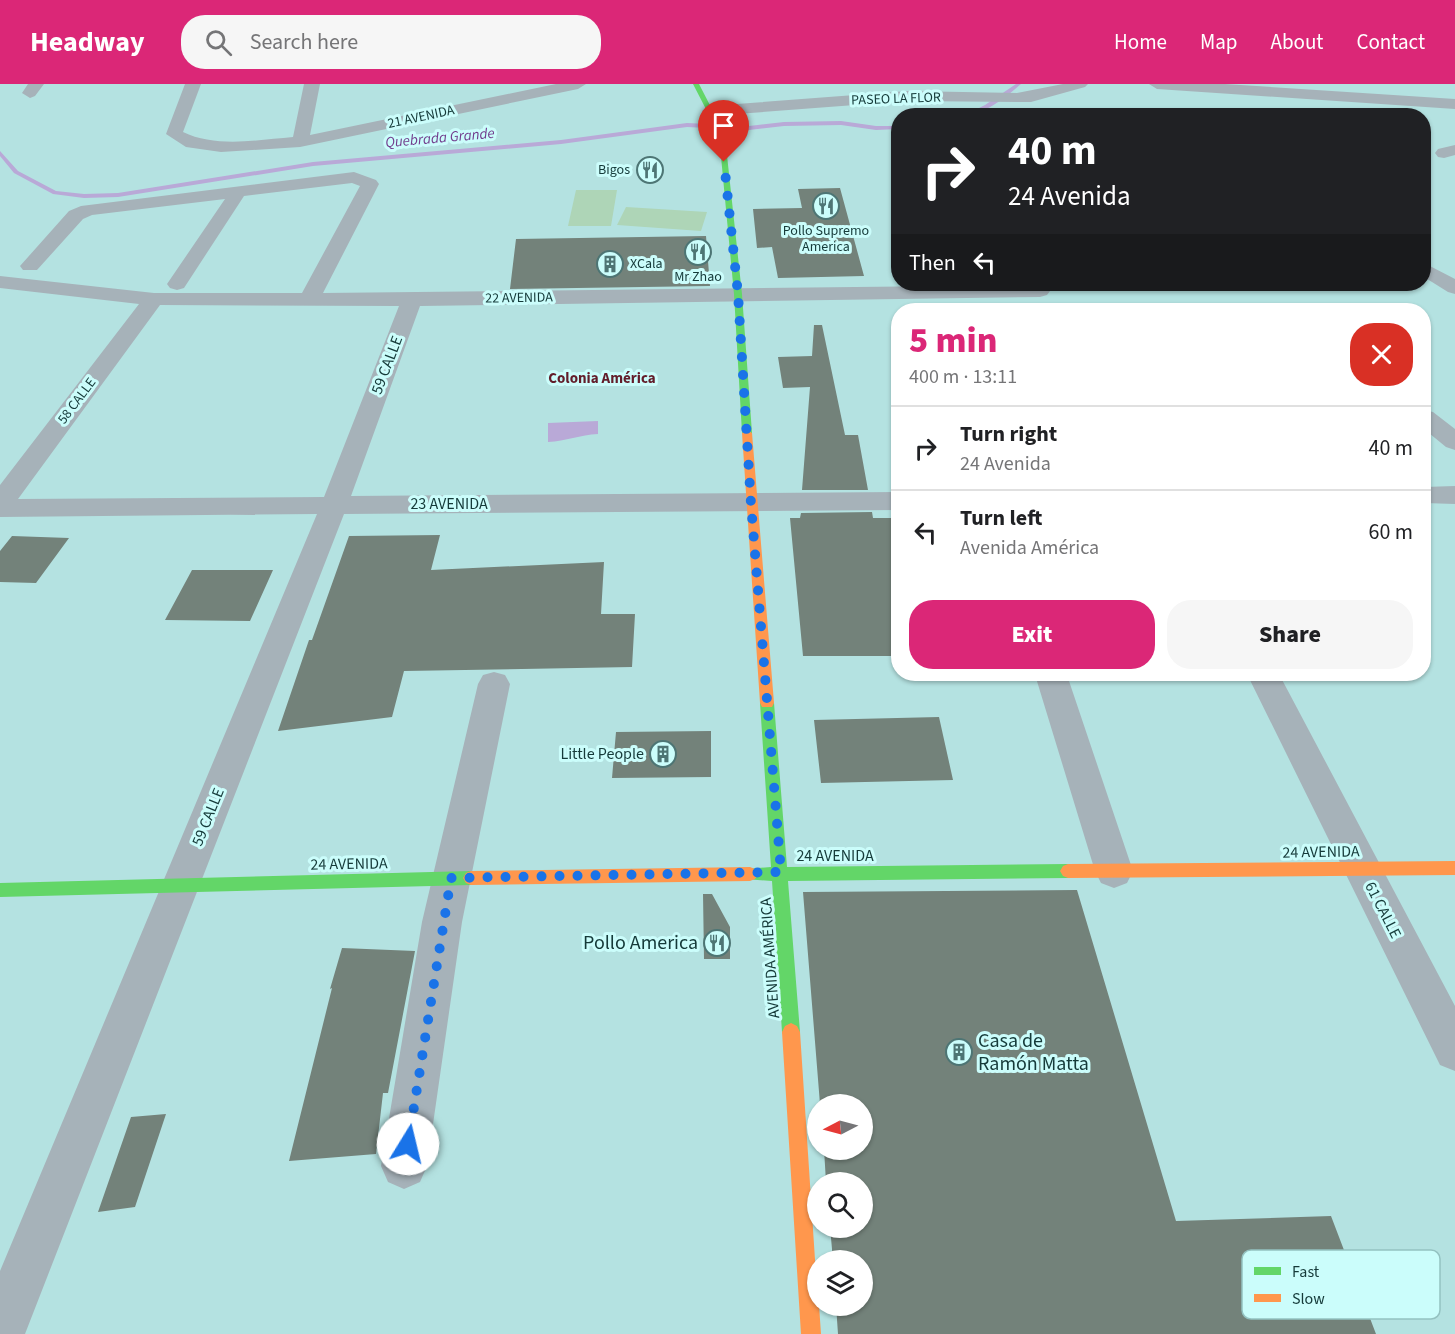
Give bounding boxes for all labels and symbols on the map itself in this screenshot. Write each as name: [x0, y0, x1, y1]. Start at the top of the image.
street label: PASEO LA FLOR: [851, 87, 941, 111]
street label: 21 AVENIDA: [386, 100, 456, 134]
pin: [698, 100, 749, 162]
water label: Quebrada Grande: [384, 123, 496, 153]
restaurant icon: Bigos: [635, 155, 665, 185]
place label: Bigos: [598, 160, 630, 180]
restaurant icon: Pollo Supremo America: [811, 191, 841, 221]
place label: Pollo Supremo America: [783, 221, 869, 257]
restaurant icon: Mr Zhao: [683, 237, 713, 267]
building icon: XCala: [595, 249, 625, 279]
place label: XCala: [630, 254, 663, 274]
place label: Mr Zhao: [674, 267, 722, 287]
street label: 22 AVENIDA: [485, 287, 553, 309]
street label: 59 CALLE: [366, 333, 408, 397]
district label: Colonia América: [548, 368, 656, 389]
street label: 58 CALLE: [53, 374, 101, 428]
street label: 23 AVENIDA: [410, 493, 488, 515]
building icon: Little People: [648, 739, 678, 769]
place label: Little People: [560, 743, 644, 765]
street label: 59 CALLE: [186, 785, 230, 849]
street label: 24 AVENIDA: [1282, 840, 1360, 864]
street label: 24 AVENIDA: [796, 845, 874, 867]
street label: 24 AVENIDA: [310, 852, 388, 876]
street label: 61 CALLE: [1359, 878, 1407, 942]
street label: AVENIDA AMÉRICA: [755, 896, 785, 1019]
restaurant icon: Pollo America: [702, 928, 732, 958]
place label: Pollo America: [583, 929, 698, 957]
place label: Casa de Ramón Matta: [978, 1027, 1089, 1078]
building icon: Casa de Ramón Matta: [944, 1037, 974, 1067]
north arrow: [807, 1094, 873, 1160]
position arrow: [376, 1112, 440, 1176]
legend: [1242, 1250, 1440, 1319]
text: Fast: [1292, 1261, 1320, 1283]
text: Slow: [1292, 1288, 1325, 1310]

